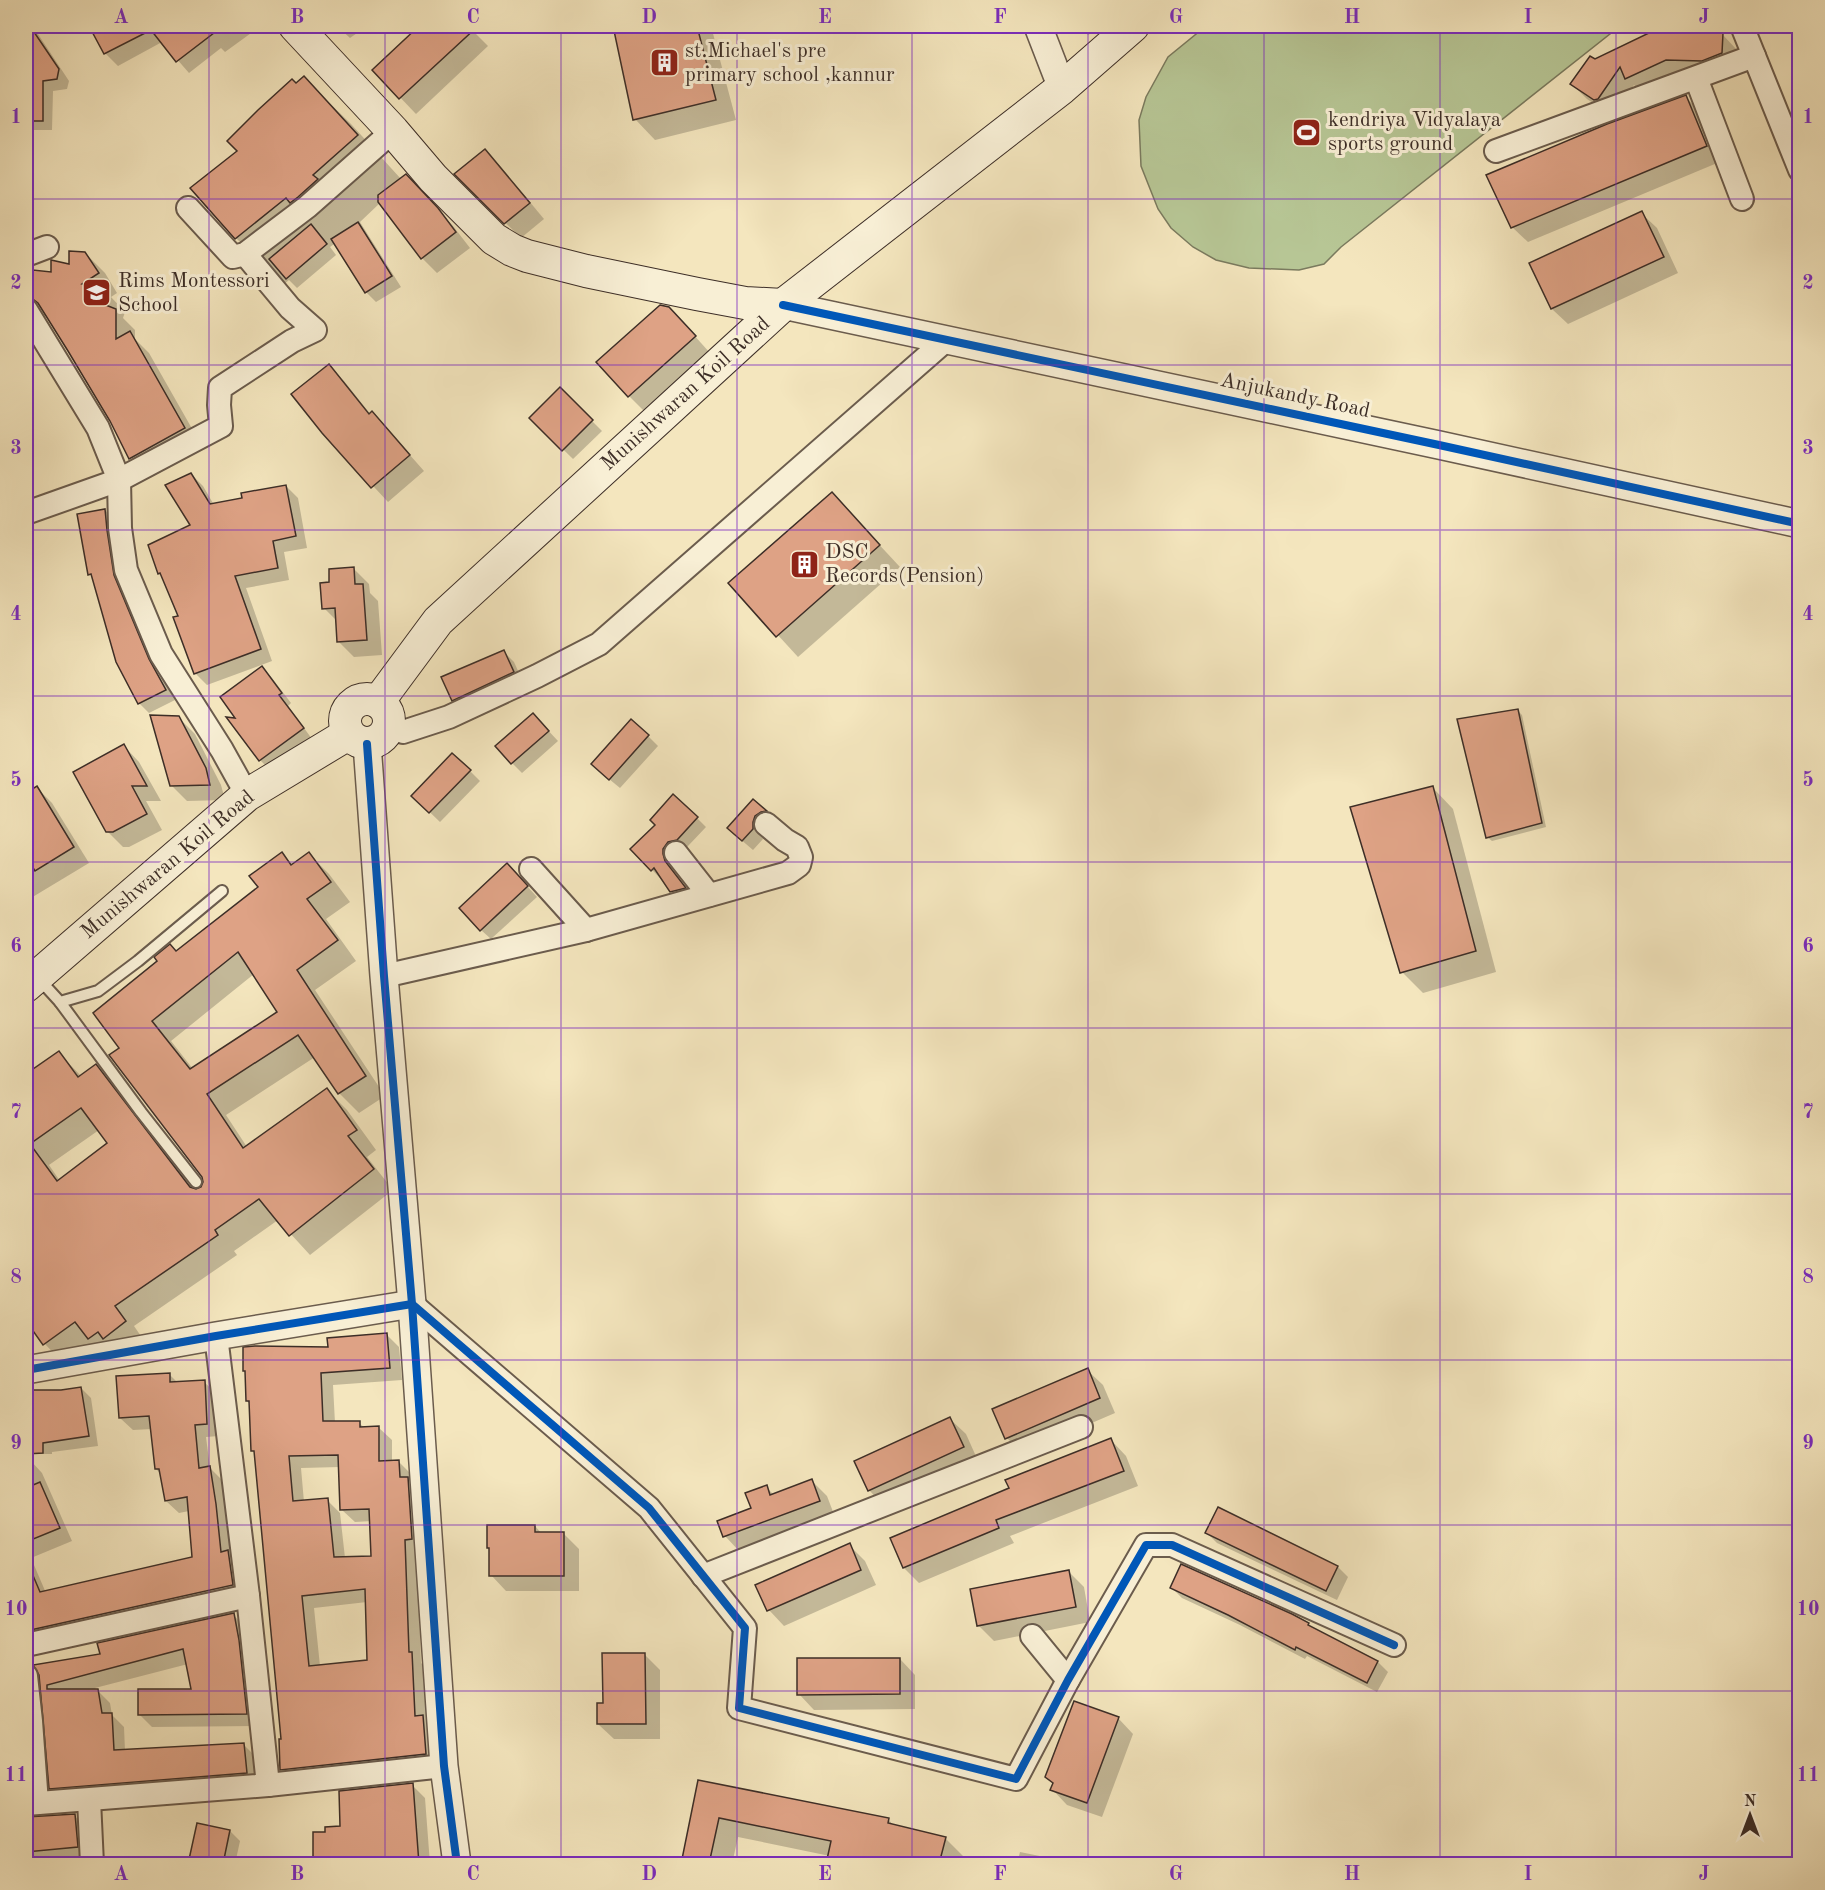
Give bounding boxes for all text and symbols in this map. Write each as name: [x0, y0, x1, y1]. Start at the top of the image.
text: A: [113, 8, 129, 28]
text: B: [290, 8, 304, 28]
text: C: [466, 8, 480, 28]
text: D: [641, 8, 657, 28]
text: E: [818, 8, 832, 28]
text: F: [993, 8, 1007, 28]
text: G: [1169, 8, 1183, 28]
text: H: [1344, 8, 1360, 28]
text: I: [1524, 8, 1532, 28]
text: J: [1699, 8, 1710, 28]
place label: st.Michael's pre primary school ,kannur: [685, 41, 895, 86]
building icon: st.Michael's pre primary school ,kannur: [648, 47, 680, 79]
text: 1: [10, 108, 22, 128]
text: 1: [1802, 108, 1814, 128]
place label: kendriya Vidyalaya sports ground: [1328, 110, 1501, 155]
sports icon: kendriya Vidyalaya sports ground: [1291, 116, 1323, 148]
place label: Rims Montessori School: [118, 271, 270, 316]
text: 2: [10, 274, 22, 294]
text: 2: [1802, 274, 1814, 294]
school or university icon: Rims Montessori School: [81, 277, 113, 309]
street label: Munishwaran Koil Road: [598, 313, 774, 475]
street label: Anjukandy Road: [1218, 370, 1372, 422]
text: 3: [10, 439, 22, 459]
text: 3: [1802, 439, 1814, 459]
place label: DSC Records(Pension): [825, 542, 984, 587]
building icon: DSC Records(Pension): [788, 548, 820, 580]
text: 4: [10, 605, 22, 625]
text: 4: [1802, 605, 1814, 625]
text: 5: [10, 770, 22, 791]
text: 5: [1802, 770, 1814, 791]
street label: Munishwaran Koil Road: [77, 787, 259, 943]
text: 6: [10, 937, 22, 957]
text: 6: [1802, 937, 1814, 957]
text: 7: [10, 1103, 22, 1123]
text: 7: [1802, 1103, 1814, 1123]
text: 8: [10, 1268, 22, 1288]
text: 8: [1802, 1268, 1814, 1288]
text: 9: [10, 1434, 22, 1454]
text: 9: [1802, 1434, 1814, 1454]
text: 10: [4, 1600, 28, 1620]
text: 10: [1796, 1600, 1820, 1620]
text: 11: [4, 1766, 28, 1786]
text: 11: [1796, 1766, 1820, 1786]
north arrow: [1720, 1785, 1780, 1845]
text: N: [1744, 1794, 1757, 1810]
text: A: [113, 1865, 129, 1885]
text: B: [290, 1865, 304, 1885]
text: C: [466, 1865, 480, 1885]
text: D: [641, 1865, 657, 1885]
text: E: [818, 1865, 832, 1885]
text: F: [993, 1865, 1007, 1885]
text: G: [1169, 1865, 1183, 1885]
text: H: [1344, 1865, 1360, 1885]
text: I: [1524, 1865, 1532, 1885]
text: J: [1699, 1865, 1710, 1885]

